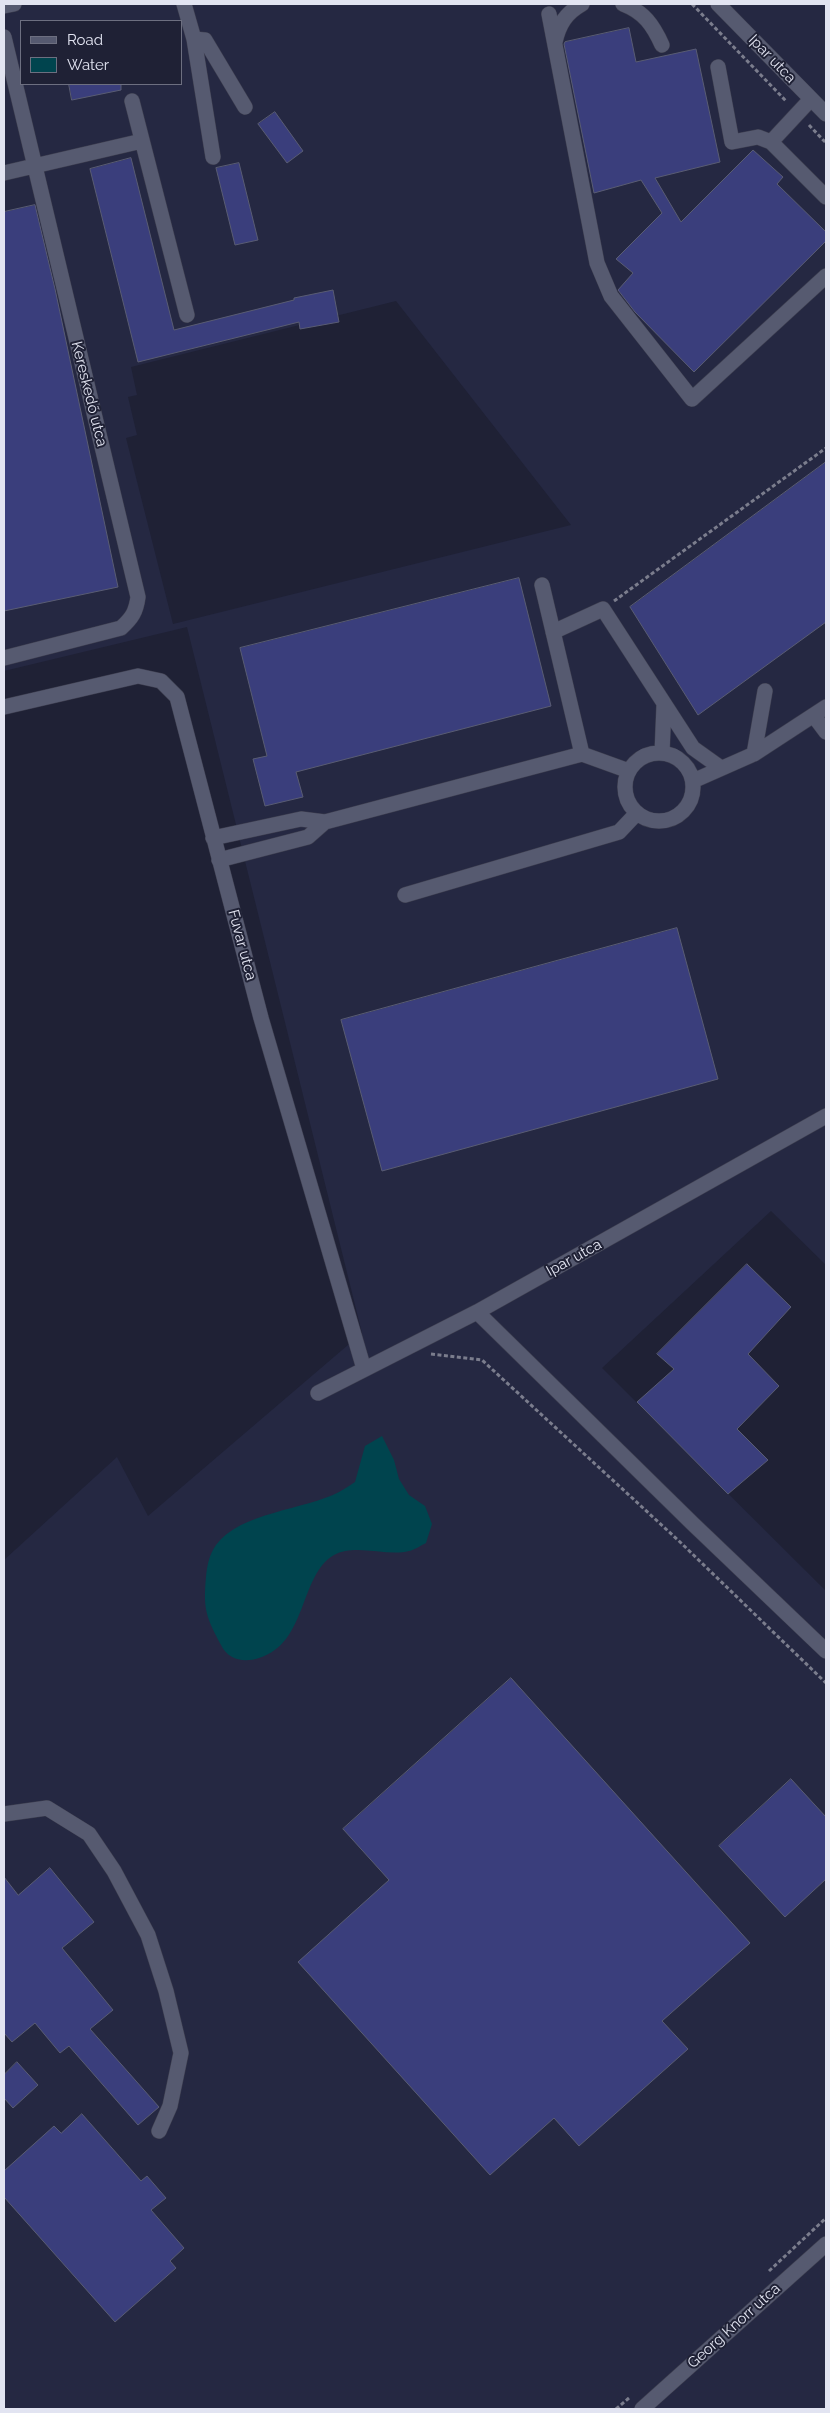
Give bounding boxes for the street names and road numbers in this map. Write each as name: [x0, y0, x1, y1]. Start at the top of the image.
street label: Ipar utca: [745, 31, 799, 87]
street label: Kereskedő utca: [67, 340, 111, 448]
street label: Fuvar utca: [224, 908, 260, 982]
street label: Ipar utca: [543, 1235, 605, 1281]
street label: Georg Knorr utca: [684, 2280, 784, 2372]

